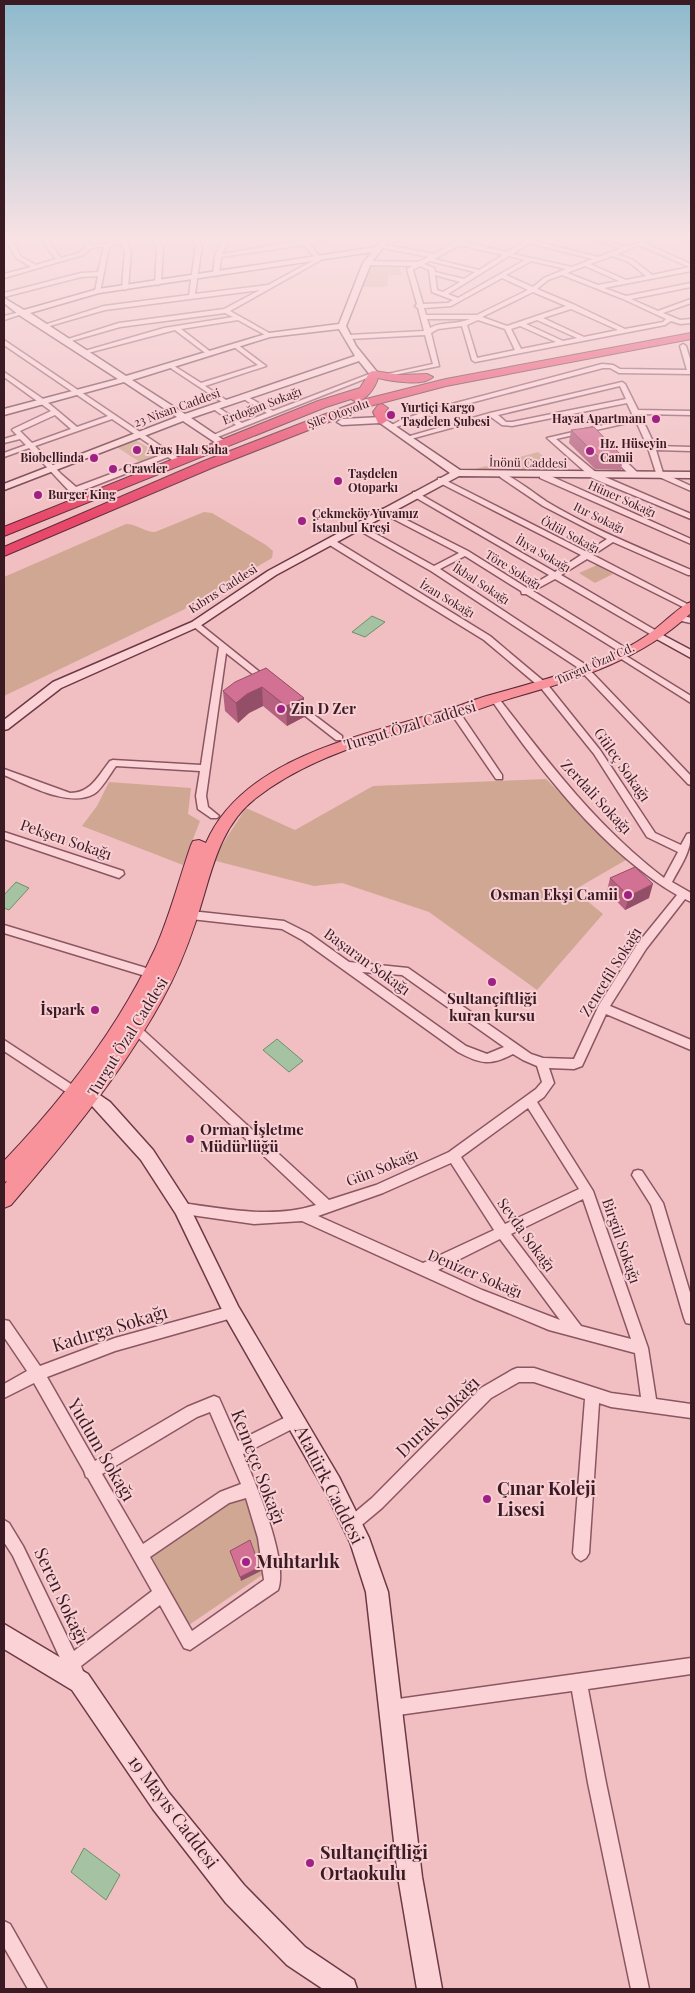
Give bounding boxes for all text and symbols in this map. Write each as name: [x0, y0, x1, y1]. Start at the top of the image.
street label: Erdoğan Sokağı: [220, 382, 304, 428]
street label: 23 Nisan Caddesi: [131, 384, 222, 430]
street label: Şile Otoyolu: [304, 394, 371, 432]
place label: Yurtiçi Kargo Taşdelen Şubesi: [400, 399, 490, 429]
marker: Yurtiçi Kargo Taşdelen Şubesi: [385, 409, 397, 421]
place label: Hayat Apartmanı: [552, 410, 646, 426]
marker: Hayat Apartmanı: [650, 413, 662, 425]
place label: Hz. Hüseyin Camii: [600, 435, 667, 465]
place label: Aras Halı Saha: [146, 441, 229, 457]
marker: Aras Halı Saha: [131, 444, 143, 456]
marker: Hz. Hüseyin Camii: [584, 445, 596, 457]
place label: Biobellinda: [20, 449, 85, 465]
marker: Biobellinda: [88, 452, 100, 464]
street label: İnönü Caddesi: [489, 453, 568, 471]
place label: Crawler: [123, 460, 168, 476]
marker: Crawler: [107, 463, 119, 475]
place label: Taşdelen Otoparkı: [348, 465, 398, 495]
marker: Taşdelen Otoparkı: [332, 475, 344, 487]
street label: Hüner Sokağı: [586, 476, 659, 520]
place label: Burger King: [48, 486, 116, 502]
marker: Burger King: [32, 489, 44, 501]
street label: Itır Sokağı: [571, 498, 628, 537]
place label: Çekmeköy Yuvamız İstanbul Kreşi: [312, 505, 419, 535]
street label: Ödül Sokağı: [538, 512, 603, 557]
marker: Çekmeköy Yuvamız İstanbul Kreşi: [296, 515, 308, 527]
street label: İhya Sokağı: [513, 531, 574, 576]
street label: Töre Sokağı: [483, 546, 545, 593]
street label: İkbal Sokağı: [450, 559, 513, 608]
street label: Kıbrıs Caddesi: [185, 560, 260, 616]
street label: İzan Sokağı: [417, 576, 478, 621]
street label: Turgut Özal Cd.: [553, 639, 636, 688]
street label: Turgut Özal Caddesi: [341, 695, 479, 755]
place label: Zin D Zer: [291, 698, 356, 718]
marker: Zin D Zer: [275, 703, 287, 715]
street label: Güleç Sokağı: [590, 723, 656, 806]
street label: Zerdali Sokağı: [557, 755, 637, 838]
street label: Pekşen Sokağı: [18, 814, 115, 864]
place label: Osman Ekşi Camii: [490, 884, 618, 904]
marker: Osman Ekşi Camii: [622, 889, 634, 901]
street label: Başaran Sokağı: [320, 923, 415, 1000]
street label: Zencefil Sokağı: [575, 923, 646, 1020]
street label: Turgut Özal Caddesi: [82, 973, 172, 1100]
marker: Sultançiftliği kuran kursu: [486, 976, 498, 988]
place label: Sultançiftliği kuran kursu: [447, 988, 537, 1025]
place label: İspark: [40, 999, 85, 1019]
marker: İspark: [89, 1004, 101, 1016]
place label: Orman İşletme Müdürlüğü: [200, 1119, 304, 1156]
marker: Orman İşletme Müdürlüğü: [184, 1133, 196, 1145]
street label: Gün Sokağı: [343, 1143, 421, 1191]
street label: Sevda Sokağı: [493, 1193, 561, 1276]
street label: Birgül Sokağı: [598, 1195, 646, 1287]
street label: Denizer Sokağı: [425, 1244, 526, 1302]
street label: Kadırga Sokağı: [49, 1299, 171, 1357]
street label: Durak Sokağı: [390, 1370, 484, 1462]
street label: Yudum Sokağı: [62, 1393, 141, 1505]
street label: Kemeçe Sokağı: [226, 1406, 292, 1528]
street label: Atatürk Caddesi: [289, 1420, 370, 1548]
place label: Çınar Koleji Lisesi: [497, 1476, 596, 1521]
marker: Çınar Koleji Lisesi: [481, 1493, 493, 1505]
street label: Seren Sokağı: [29, 1544, 95, 1648]
place label: Muhtarlık: [256, 1549, 340, 1573]
marker: Muhtarlık: [240, 1556, 252, 1568]
street label: 19 Mayıs Caddesi: [123, 1750, 224, 1873]
place label: Sultançiftliği Ortaokulu: [320, 1840, 428, 1885]
marker: Sultançiftliği Ortaokulu: [304, 1857, 316, 1869]

